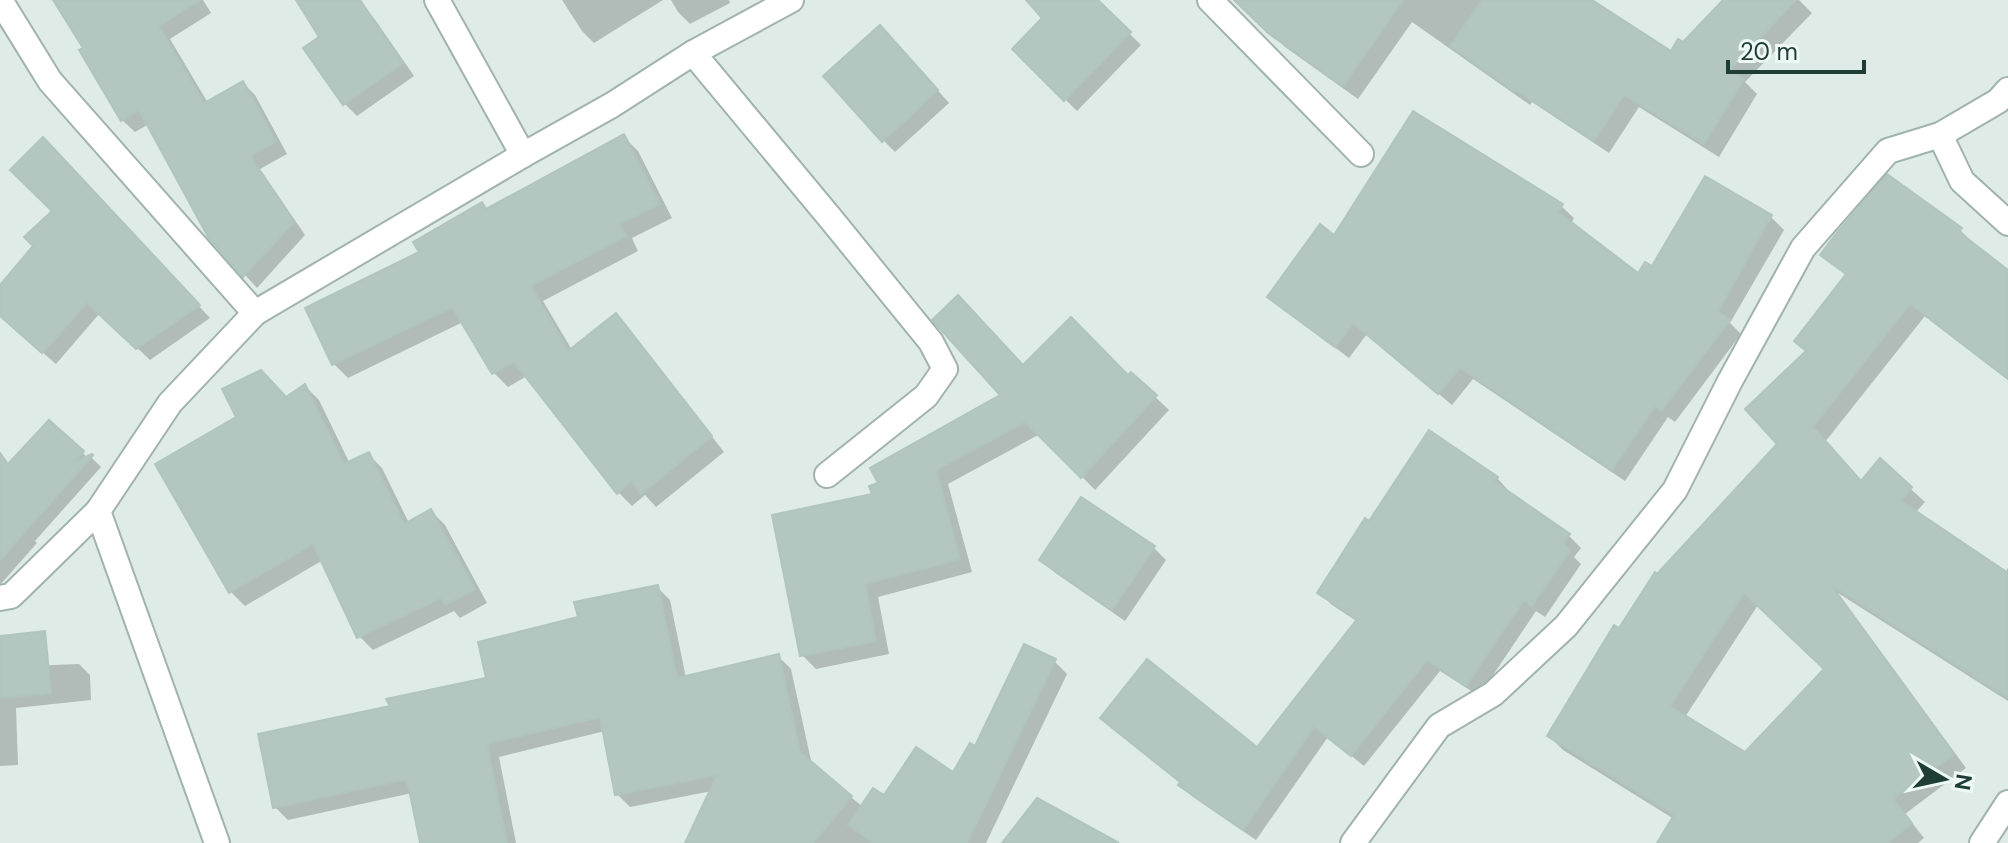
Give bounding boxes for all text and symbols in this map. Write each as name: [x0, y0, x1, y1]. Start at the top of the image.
scale bar: [1728, 24, 1864, 74]
text: 20 m: [1740, 36, 1798, 67]
north arrow: [1904, 739, 1984, 819]
text: N: [1948, 772, 1979, 792]

